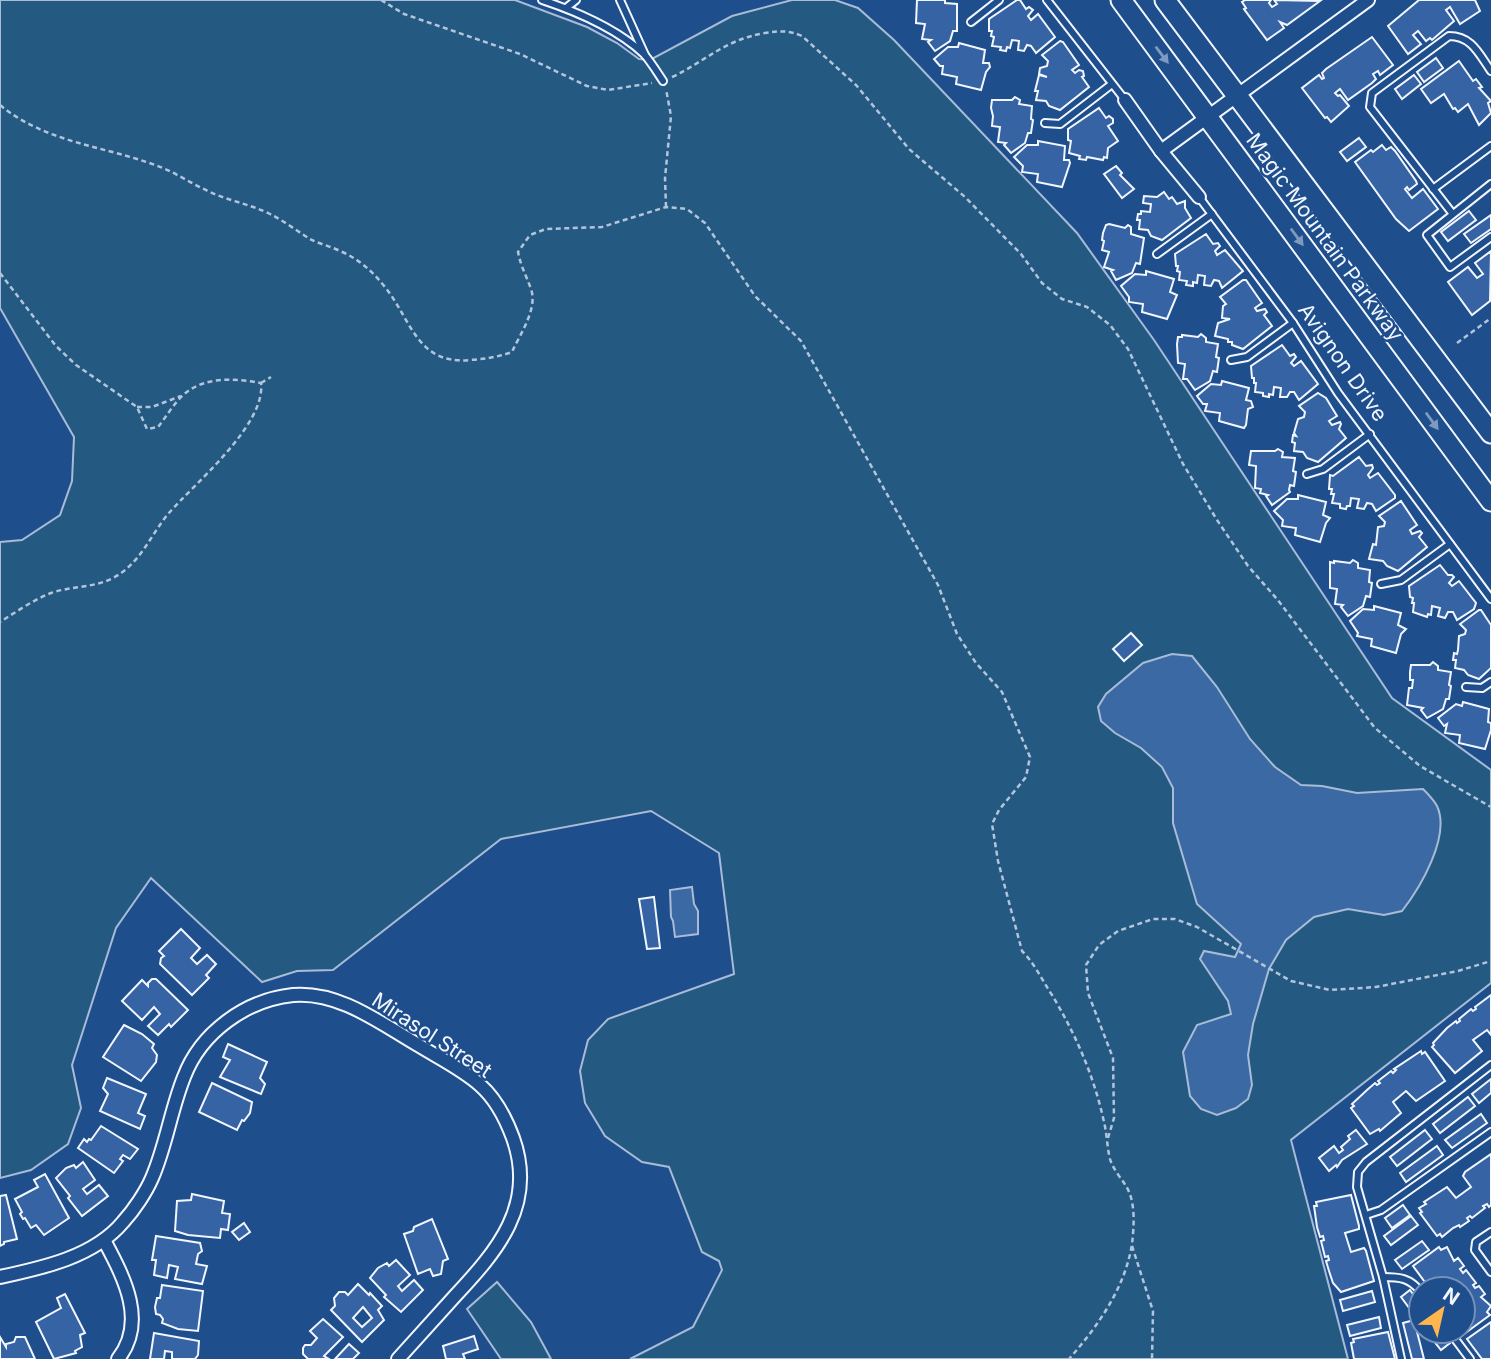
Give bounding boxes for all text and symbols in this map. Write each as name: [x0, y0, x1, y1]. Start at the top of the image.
one-way arrow: [1154, 45, 1169, 63]
street label: Magic Mountain Parkway: [1241, 128, 1409, 346]
one-way arrow: [1290, 228, 1304, 247]
street label: Avignon Drive: [1293, 298, 1393, 426]
one-way arrow: [1425, 411, 1439, 430]
street label: Mirasol Street: [367, 987, 497, 1083]
north arrow: [1407, 1275, 1477, 1345]
text: N: [1439, 1283, 1464, 1310]

